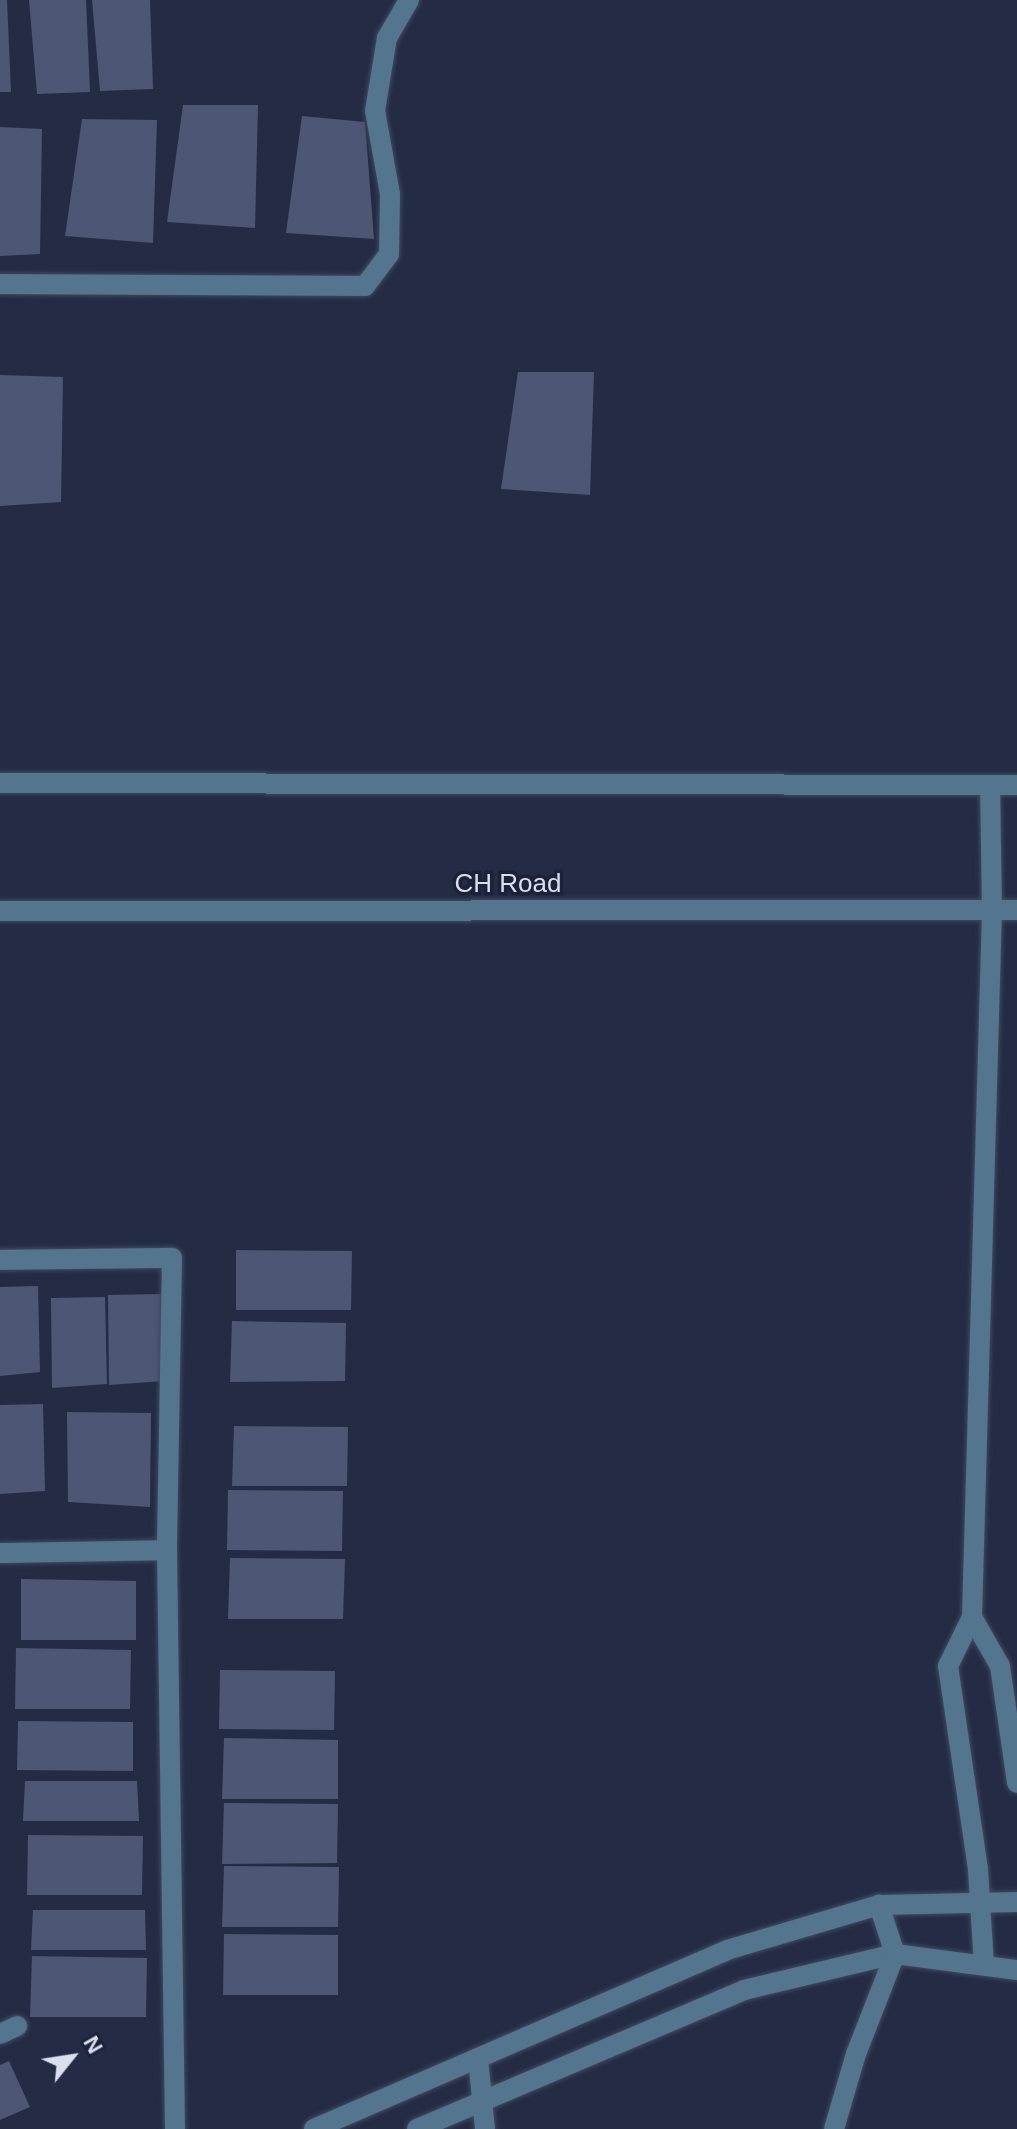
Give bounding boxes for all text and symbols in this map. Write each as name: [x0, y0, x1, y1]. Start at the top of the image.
street label: CH Road: [455, 868, 561, 900]
north arrow: [32, 2017, 112, 2097]
text: N: [78, 2032, 108, 2058]

